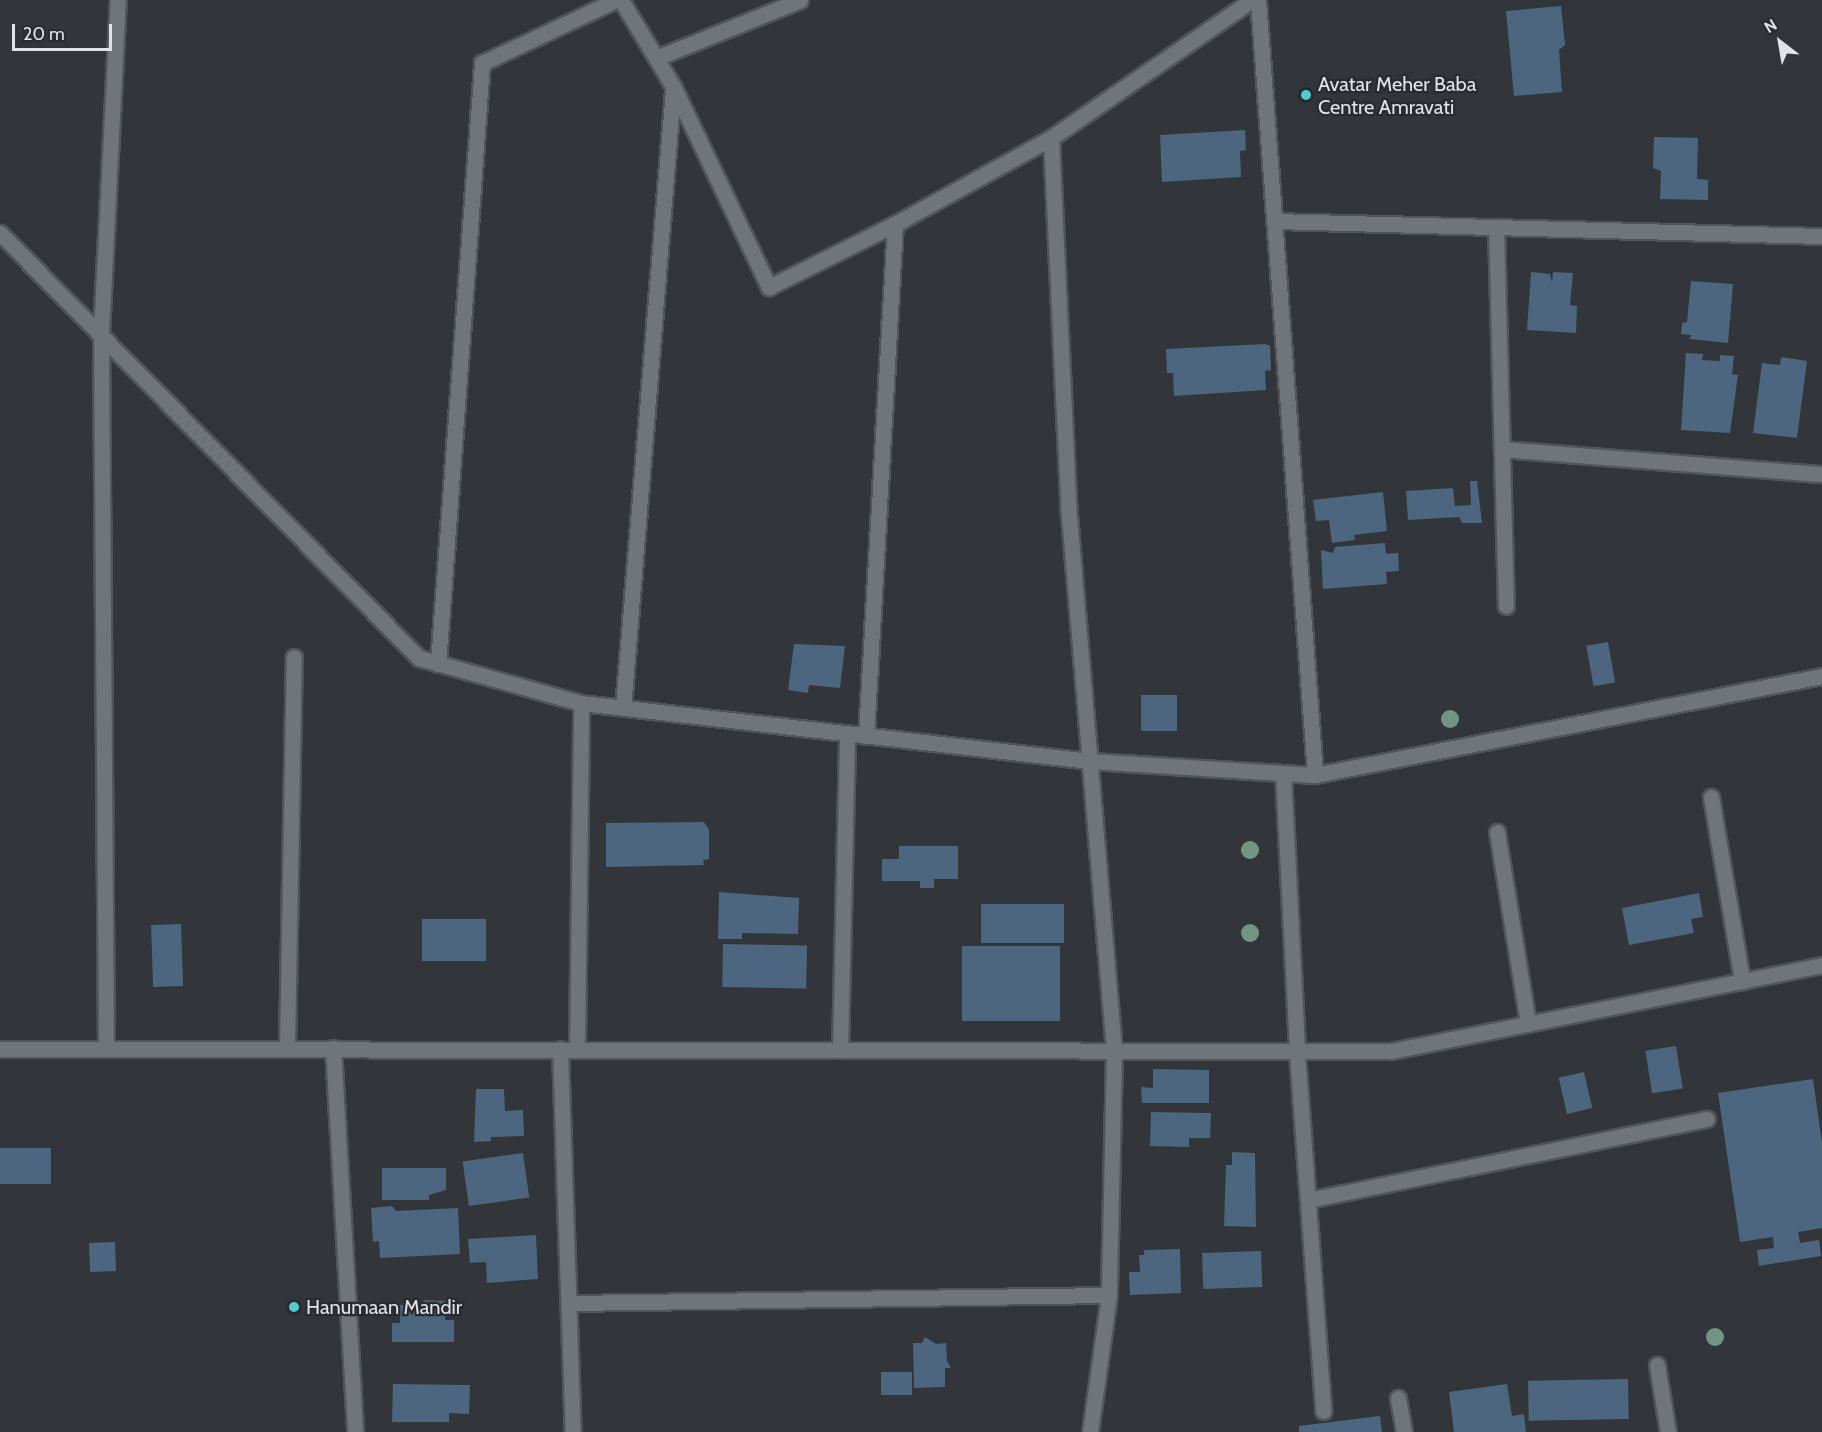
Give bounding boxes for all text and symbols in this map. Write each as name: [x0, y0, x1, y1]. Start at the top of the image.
scale bar: [15, 12, 116, 50]
north arrow: [1750, 12, 1810, 72]
text: N: [1761, 15, 1780, 37]
text: 20 m: [23, 23, 65, 45]
place label: Avatar Meher Baba Centre Amravati: [1318, 72, 1476, 119]
marker: Avatar Meher Baba Centre Amravati: [1299, 88, 1313, 102]
place label: Hanumaan Mandir: [306, 1295, 462, 1319]
marker: Hanumaan Mandir: [287, 1300, 301, 1314]

